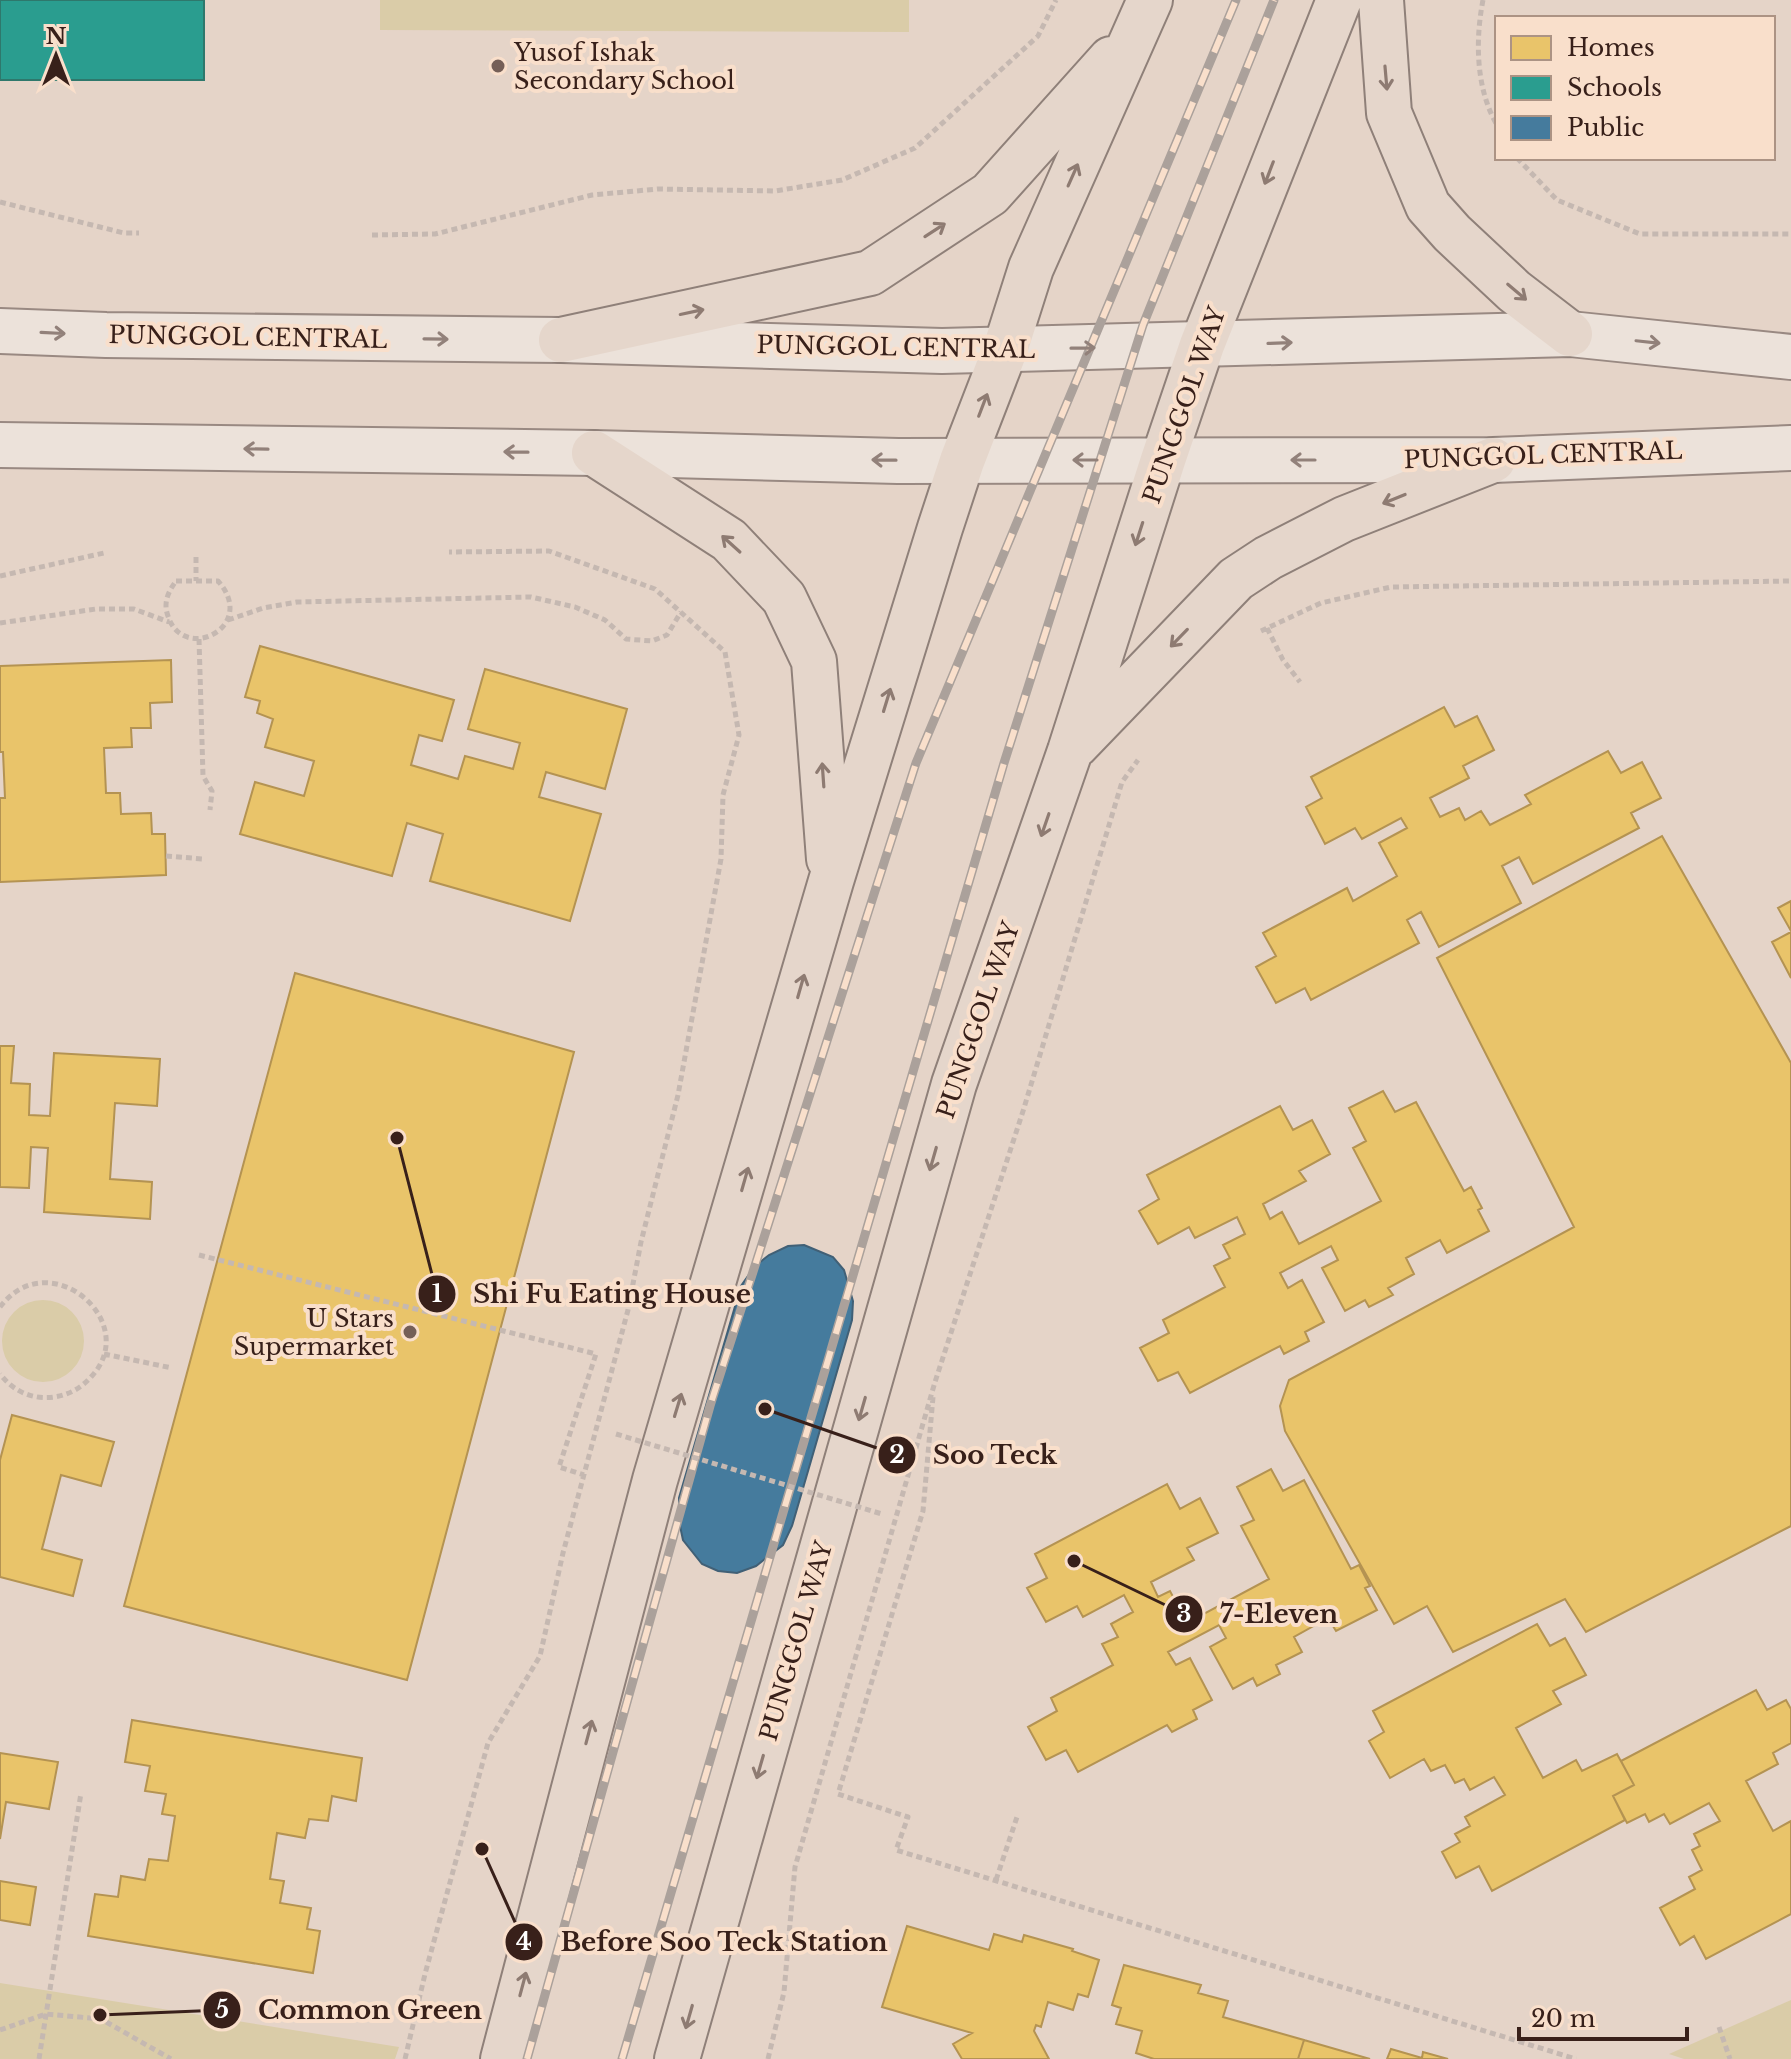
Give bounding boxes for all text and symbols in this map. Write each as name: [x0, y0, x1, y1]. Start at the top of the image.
north arrow: [16, 16, 96, 96]
legend: [1495, 16, 1775, 160]
text: N: [46, 23, 67, 50]
text: Homes: [1567, 33, 1655, 62]
place label: Yusof Ishak Secondary School: [513, 38, 735, 95]
marker: Yusof Ishak Secondary School: [489, 57, 507, 75]
one-way arrow: [1378, 64, 1393, 91]
text: Schools: [1567, 73, 1662, 102]
text: Public: [1567, 113, 1644, 142]
one-way arrow: [1261, 160, 1275, 185]
one-way arrow: [1066, 163, 1081, 187]
one-way arrow: [923, 222, 946, 238]
one-way arrow: [1506, 283, 1526, 301]
street label: PUNGGOL WAY: [1137, 302, 1231, 507]
one-way arrow: [679, 304, 704, 319]
street label: PUNGGOL CENTRAL: [108, 320, 388, 354]
one-way arrow: [39, 326, 66, 341]
street label: PUNGGOL CENTRAL: [756, 330, 1036, 364]
one-way arrow: [422, 331, 449, 346]
one-way arrow: [1634, 335, 1661, 350]
one-way arrow: [1266, 336, 1293, 351]
one-way arrow: [1069, 341, 1096, 356]
one-way arrow: [977, 393, 991, 418]
street label: PUNGGOL CENTRAL: [1403, 436, 1683, 474]
one-way arrow: [243, 441, 270, 456]
one-way arrow: [503, 444, 530, 460]
one-way arrow: [1072, 452, 1099, 468]
one-way arrow: [1290, 452, 1317, 468]
one-way arrow: [871, 453, 898, 468]
one-way arrow: [1382, 493, 1407, 507]
one-way arrow: [1131, 521, 1146, 546]
one-way arrow: [722, 536, 742, 554]
one-way arrow: [1170, 628, 1189, 647]
one-way arrow: [880, 687, 895, 713]
one-way arrow: [815, 762, 830, 789]
one-way arrow: [1036, 812, 1051, 837]
street label: PUNGGOL WAY: [931, 917, 1025, 1122]
one-way arrow: [794, 974, 809, 1000]
one-way arrow: [925, 1146, 940, 1172]
one-way arrow: [739, 1167, 754, 1193]
callout: Shi Fu Eating House: [417, 1269, 767, 1319]
text: Shi Fu Eating House: [473, 1278, 751, 1310]
text: 1: [432, 1279, 442, 1308]
place label: U Stars Supermarket: [234, 1304, 394, 1361]
marker: U Stars Supermarket: [401, 1323, 419, 1341]
one-way arrow: [671, 1393, 686, 1419]
one-way arrow: [854, 1396, 869, 1422]
callout: Soo Teck: [877, 1430, 1074, 1480]
text: Soo Teck: [933, 1439, 1058, 1471]
text: 2: [889, 1440, 905, 1469]
street label: PUNGGOL WAY: [754, 1537, 838, 1744]
callout: 7-Eleven: [1164, 1589, 1354, 1639]
text: 7-Eleven: [1220, 1598, 1338, 1630]
text: 3: [1176, 1599, 1192, 1628]
one-way arrow: [582, 1720, 597, 1746]
one-way arrow: [752, 1754, 767, 1780]
callout: Before Soo Teck Station: [504, 1917, 905, 1967]
text: Before Soo Teck Station: [560, 1926, 888, 1958]
text: 4: [516, 1927, 532, 1956]
one-way arrow: [516, 1971, 531, 1997]
callout: Common Green: [202, 1985, 498, 2035]
scale bar: [1519, 1991, 1687, 2041]
text: Common Green: [258, 1994, 482, 2026]
text: 5: [215, 1995, 229, 2024]
one-way arrow: [680, 2004, 695, 2030]
text: 20 m: [1531, 2004, 1596, 2033]

